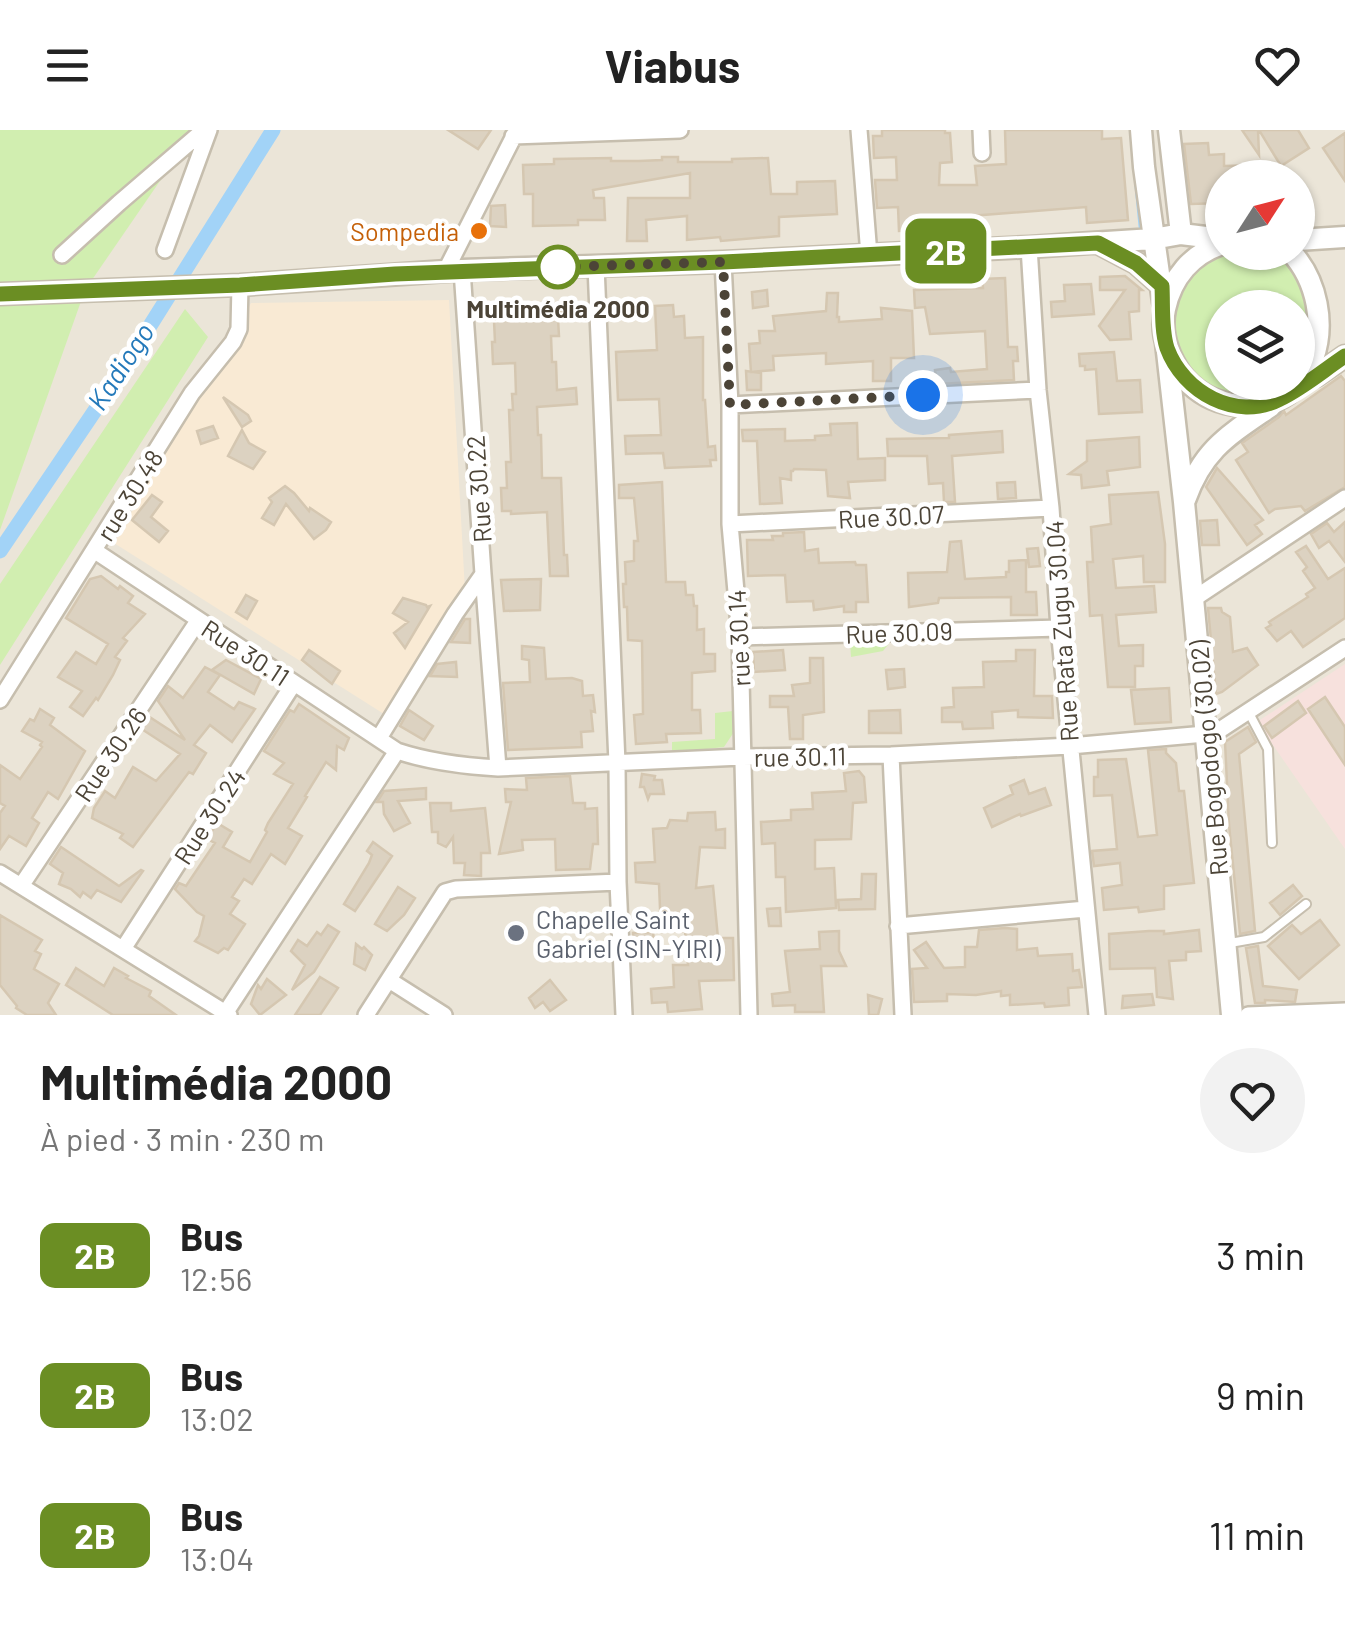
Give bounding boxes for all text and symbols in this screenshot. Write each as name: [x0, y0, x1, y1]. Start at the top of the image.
icon: menu: [40, 38, 95, 93]
text: Viabus: [605, 38, 740, 92]
icon: heart: [1250, 38, 1305, 93]
north arrow: [1205, 160, 1315, 270]
map controls: [1205, 160, 1315, 400]
place label: Sompedia: [350, 216, 459, 246]
line badge: 2B: [901, 218, 991, 284]
marker: Sompedia: [468, 220, 490, 242]
text: 2B: [925, 230, 967, 272]
marker: Multimédia 2000: [537, 246, 579, 288]
button: layers: [1205, 290, 1315, 400]
place label: Multimédia 2000: [466, 293, 650, 323]
water label: Kadiogo: [79, 316, 161, 416]
your location: [898, 370, 948, 420]
street label: Rue 30.22: [459, 434, 497, 544]
street label: rue 30.48: [89, 444, 169, 546]
street label: Rue 30.07: [837, 498, 945, 534]
street label: Rue Rata Zugu 30.04: [1038, 519, 1084, 743]
street label: rue 30.14: [720, 589, 756, 687]
street label: Rue 30.11: [196, 613, 296, 691]
street label: Rue 30.09: [845, 615, 953, 649]
street label: Rue Bogodogo (30.02): [1183, 639, 1233, 877]
street label: Rue 30.26: [68, 701, 152, 807]
street label: rue 30.11: [754, 740, 846, 772]
street label: Rue 30.24: [167, 762, 251, 870]
place label: Chapelle Saint Gabriel (SIN-YIRI): [536, 904, 721, 963]
marker: Chapelle Saint Gabriel (SIN-YIRI): [505, 922, 527, 944]
button: heart: [1200, 1048, 1305, 1153]
text: Multimédia 2000: [40, 1052, 392, 1110]
text: À pied · 3 min · 230 m: [40, 1119, 324, 1157]
text: Bus: [180, 1213, 243, 1259]
text: 3 min: [1216, 1232, 1305, 1278]
text: 2B: [74, 1234, 116, 1276]
text: 12:56: [180, 1259, 252, 1297]
text: Bus: [180, 1353, 243, 1399]
text: 9 min: [1216, 1372, 1305, 1418]
text: 2B: [74, 1374, 116, 1416]
text: 13:02: [180, 1399, 254, 1437]
text: Bus: [180, 1493, 243, 1539]
text: 11 min: [1209, 1512, 1305, 1558]
text: 2B: [74, 1514, 116, 1556]
text: 13:04: [180, 1539, 254, 1577]

